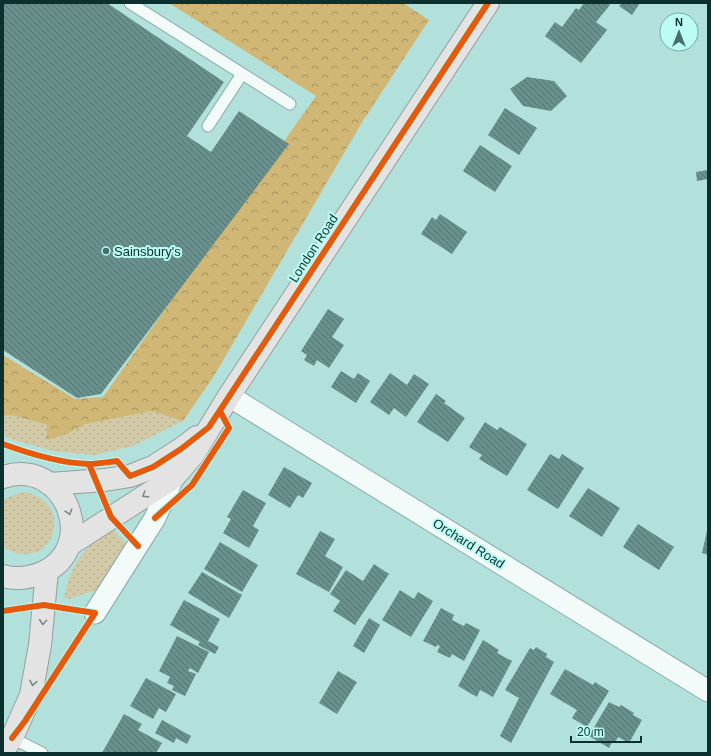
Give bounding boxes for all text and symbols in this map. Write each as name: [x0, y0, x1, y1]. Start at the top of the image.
north arrow: [659, 12, 699, 52]
text: N: [675, 16, 683, 28]
street label: London Road: [286, 211, 341, 285]
place label: Sainsbury's: [114, 244, 181, 259]
marker: Sainsbury's: [101, 246, 111, 256]
one-way arrow: [142, 490, 149, 498]
one-way arrow: [64, 508, 73, 515]
street label: Orchard Road: [430, 515, 507, 571]
one-way arrow: [38, 619, 47, 625]
one-way arrow: [29, 680, 38, 686]
scale bar: [571, 718, 641, 744]
text: 20 m: [577, 725, 604, 739]

